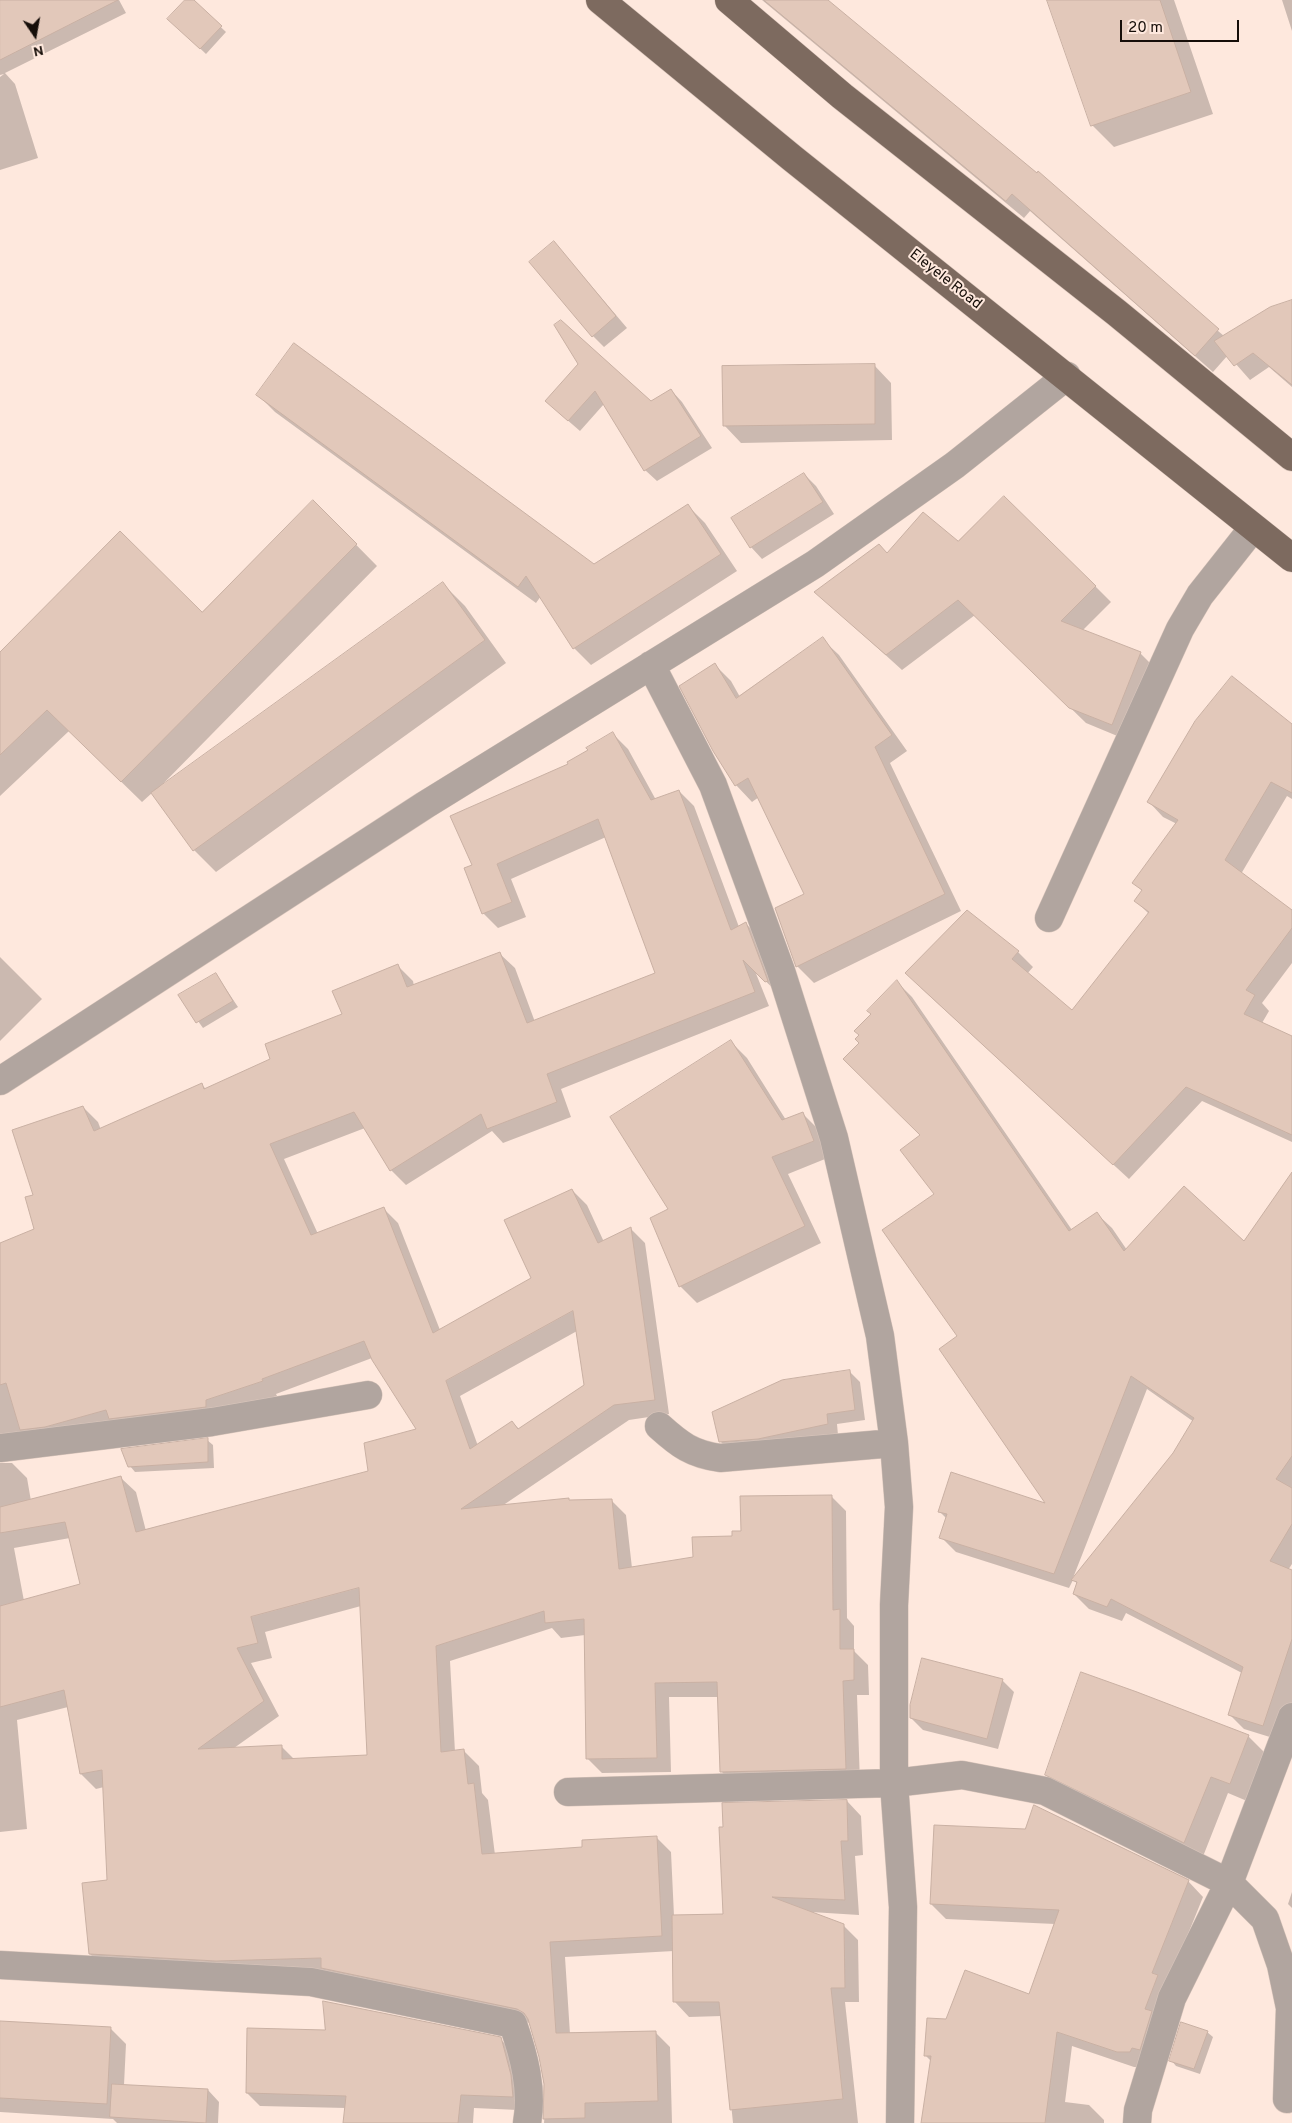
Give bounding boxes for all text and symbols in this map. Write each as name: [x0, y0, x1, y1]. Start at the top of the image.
north arrow: [10, 10, 60, 60]
scale bar: [1122, 10, 1241, 42]
text: 20 m: [1128, 19, 1163, 38]
text: N: [32, 41, 45, 60]
street label: Eleyele Road: [905, 246, 985, 314]

